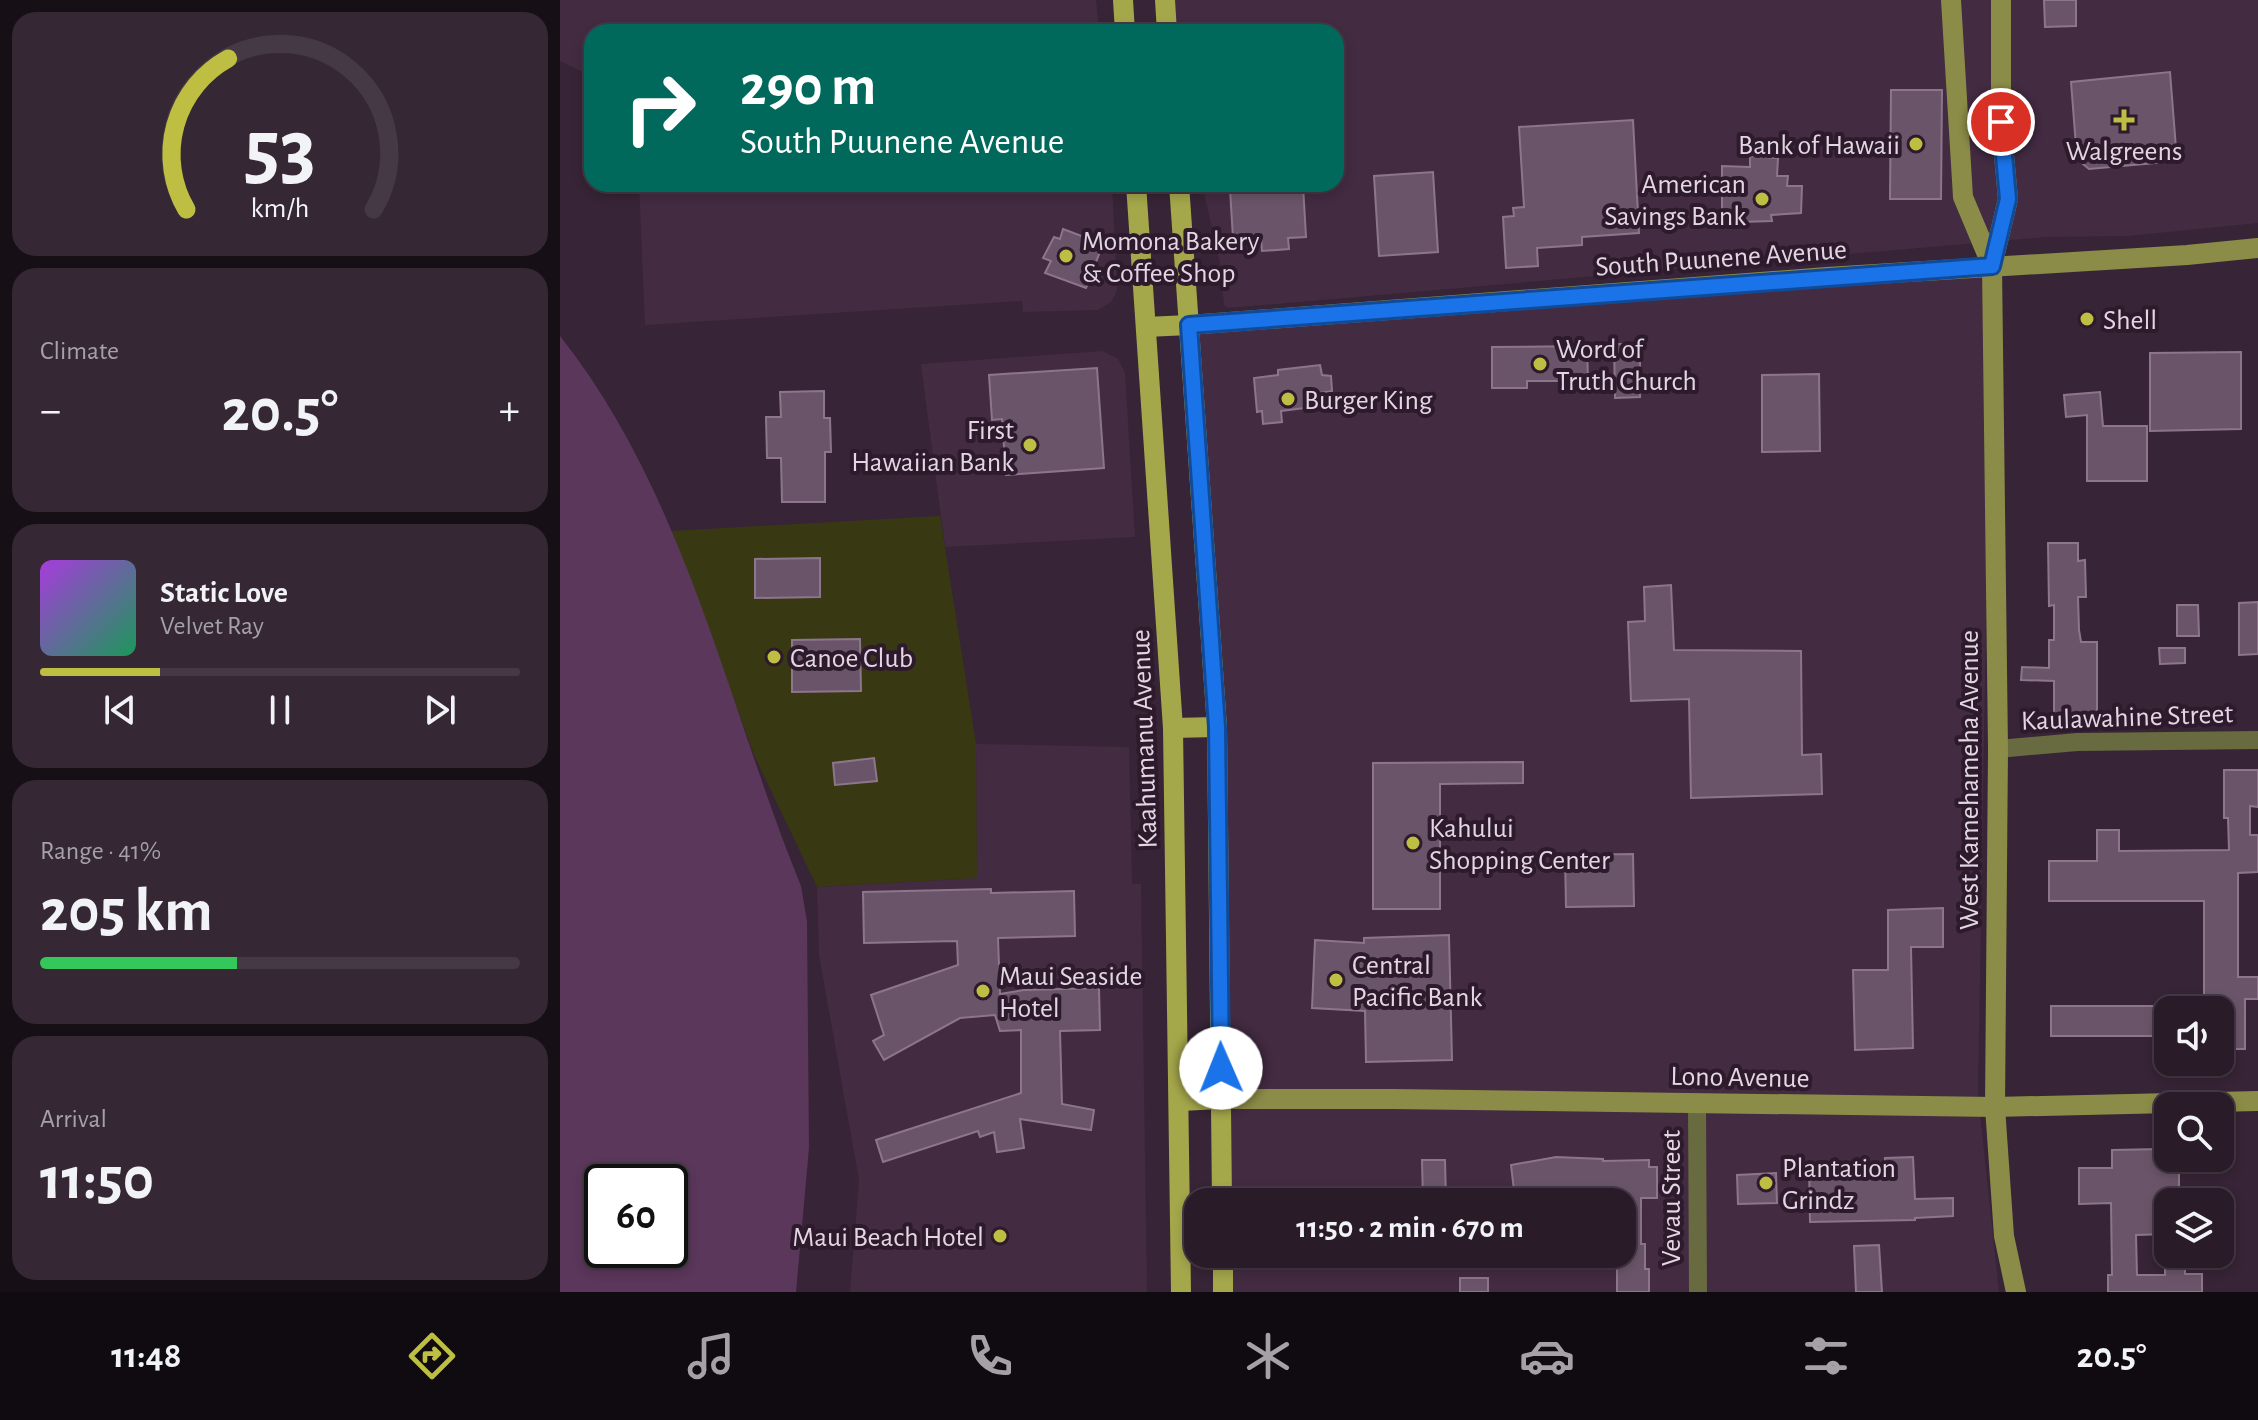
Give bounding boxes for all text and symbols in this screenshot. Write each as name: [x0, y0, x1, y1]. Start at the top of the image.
icon: right: [608, 56, 712, 160]
text: 290 m: [740, 59, 876, 115]
pin: [1967, 88, 2035, 156]
icon: arrive: [1979, 100, 2023, 144]
text: 53: [244, 109, 316, 193]
marker: Walgreens: [2115, 111, 2133, 129]
text: South Puunene Avenue: [740, 124, 1064, 160]
place label: Bank of Hawaii: [1738, 132, 1900, 160]
marker: Bank of Hawaii: [1907, 135, 1925, 153]
place label: Walgreens: [2066, 138, 2182, 166]
place label: American Savings Bank: [1604, 171, 1746, 231]
marker: American Savings Bank: [1753, 190, 1771, 208]
text: km/h: [251, 194, 309, 223]
place label: Momona Bakery & Coffee Shop: [1082, 228, 1259, 288]
street label: South Puunene Avenue: [1594, 236, 1848, 282]
marker: Momona Bakery & Coffee Shop: [1057, 247, 1075, 265]
place label: Shell: [2103, 307, 2157, 335]
marker: Shell: [2078, 310, 2096, 328]
place label: Word of Truth Church: [1556, 336, 1697, 396]
text: Climate: [40, 338, 119, 364]
marker: Word of Truth Church: [1531, 355, 1549, 373]
text: 20.5°: [222, 382, 338, 442]
place label: Burger King: [1304, 387, 1433, 415]
text: −: [40, 389, 61, 433]
text: +: [499, 389, 520, 433]
marker: Burger King: [1279, 390, 1297, 408]
place label: First Hawaiian Bank: [851, 417, 1014, 477]
marker: First Hawaiian Bank: [1021, 436, 1039, 454]
text: Static Love: [160, 578, 288, 608]
text: Velvet Ray: [160, 613, 264, 639]
street label: Kaahumanu Avenue: [1127, 629, 1163, 849]
street label: West Kamehameha Avenue: [1956, 630, 1984, 930]
place label: Canoe Club: [790, 645, 913, 673]
marker: Canoe Club: [765, 648, 783, 666]
icon: previous: [98, 688, 142, 732]
icon: pause: [258, 688, 302, 732]
icon: next: [418, 688, 462, 732]
street label: Kaulawahine Street: [2020, 700, 2234, 736]
place label: Kahului Shopping Center: [1429, 815, 1610, 875]
marker: Kahului Shopping Center: [1404, 834, 1422, 852]
text: Range · 41%: [40, 838, 161, 864]
text: 205 km: [40, 882, 213, 942]
place label: Central Pacific Bank: [1352, 952, 1482, 1012]
place label: Maui Seaside Hotel: [999, 963, 1142, 1023]
marker: Central Pacific Bank: [1327, 971, 1345, 989]
marker: Maui Seaside Hotel: [974, 982, 992, 1000]
map controls: [2154, 996, 2234, 1268]
button: sound: [2154, 996, 2234, 1076]
position arrow: [1179, 1026, 1263, 1110]
street label: Lono Avenue: [1670, 1063, 1810, 1093]
button: search: [2154, 1092, 2234, 1172]
text: Arrival: [40, 1106, 107, 1132]
street label: Vevau Street: [1658, 1130, 1686, 1266]
text: 11:50: [40, 1150, 154, 1210]
place label: Plantation Grindz: [1782, 1155, 1896, 1215]
speed limit sign: 60: [584, 1164, 688, 1268]
marker: Plantation Grindz: [1757, 1174, 1775, 1192]
button: layers: [2154, 1188, 2234, 1268]
text: 11:50 · 2 min · 670 m: [1296, 1213, 1524, 1243]
place label: Maui Beach Hotel: [792, 1224, 984, 1252]
marker: Maui Beach Hotel: [991, 1227, 1009, 1245]
icon: directions: [404, 1328, 460, 1384]
icon: music: [683, 1328, 739, 1384]
icon: phone: [962, 1328, 1018, 1384]
icon: climate: [1240, 1328, 1296, 1384]
icon: car: [1519, 1328, 1575, 1384]
icon: filters: [1798, 1328, 1854, 1384]
text: 11:48: [111, 1338, 181, 1374]
text: 20.5°: [2077, 1338, 2147, 1374]

